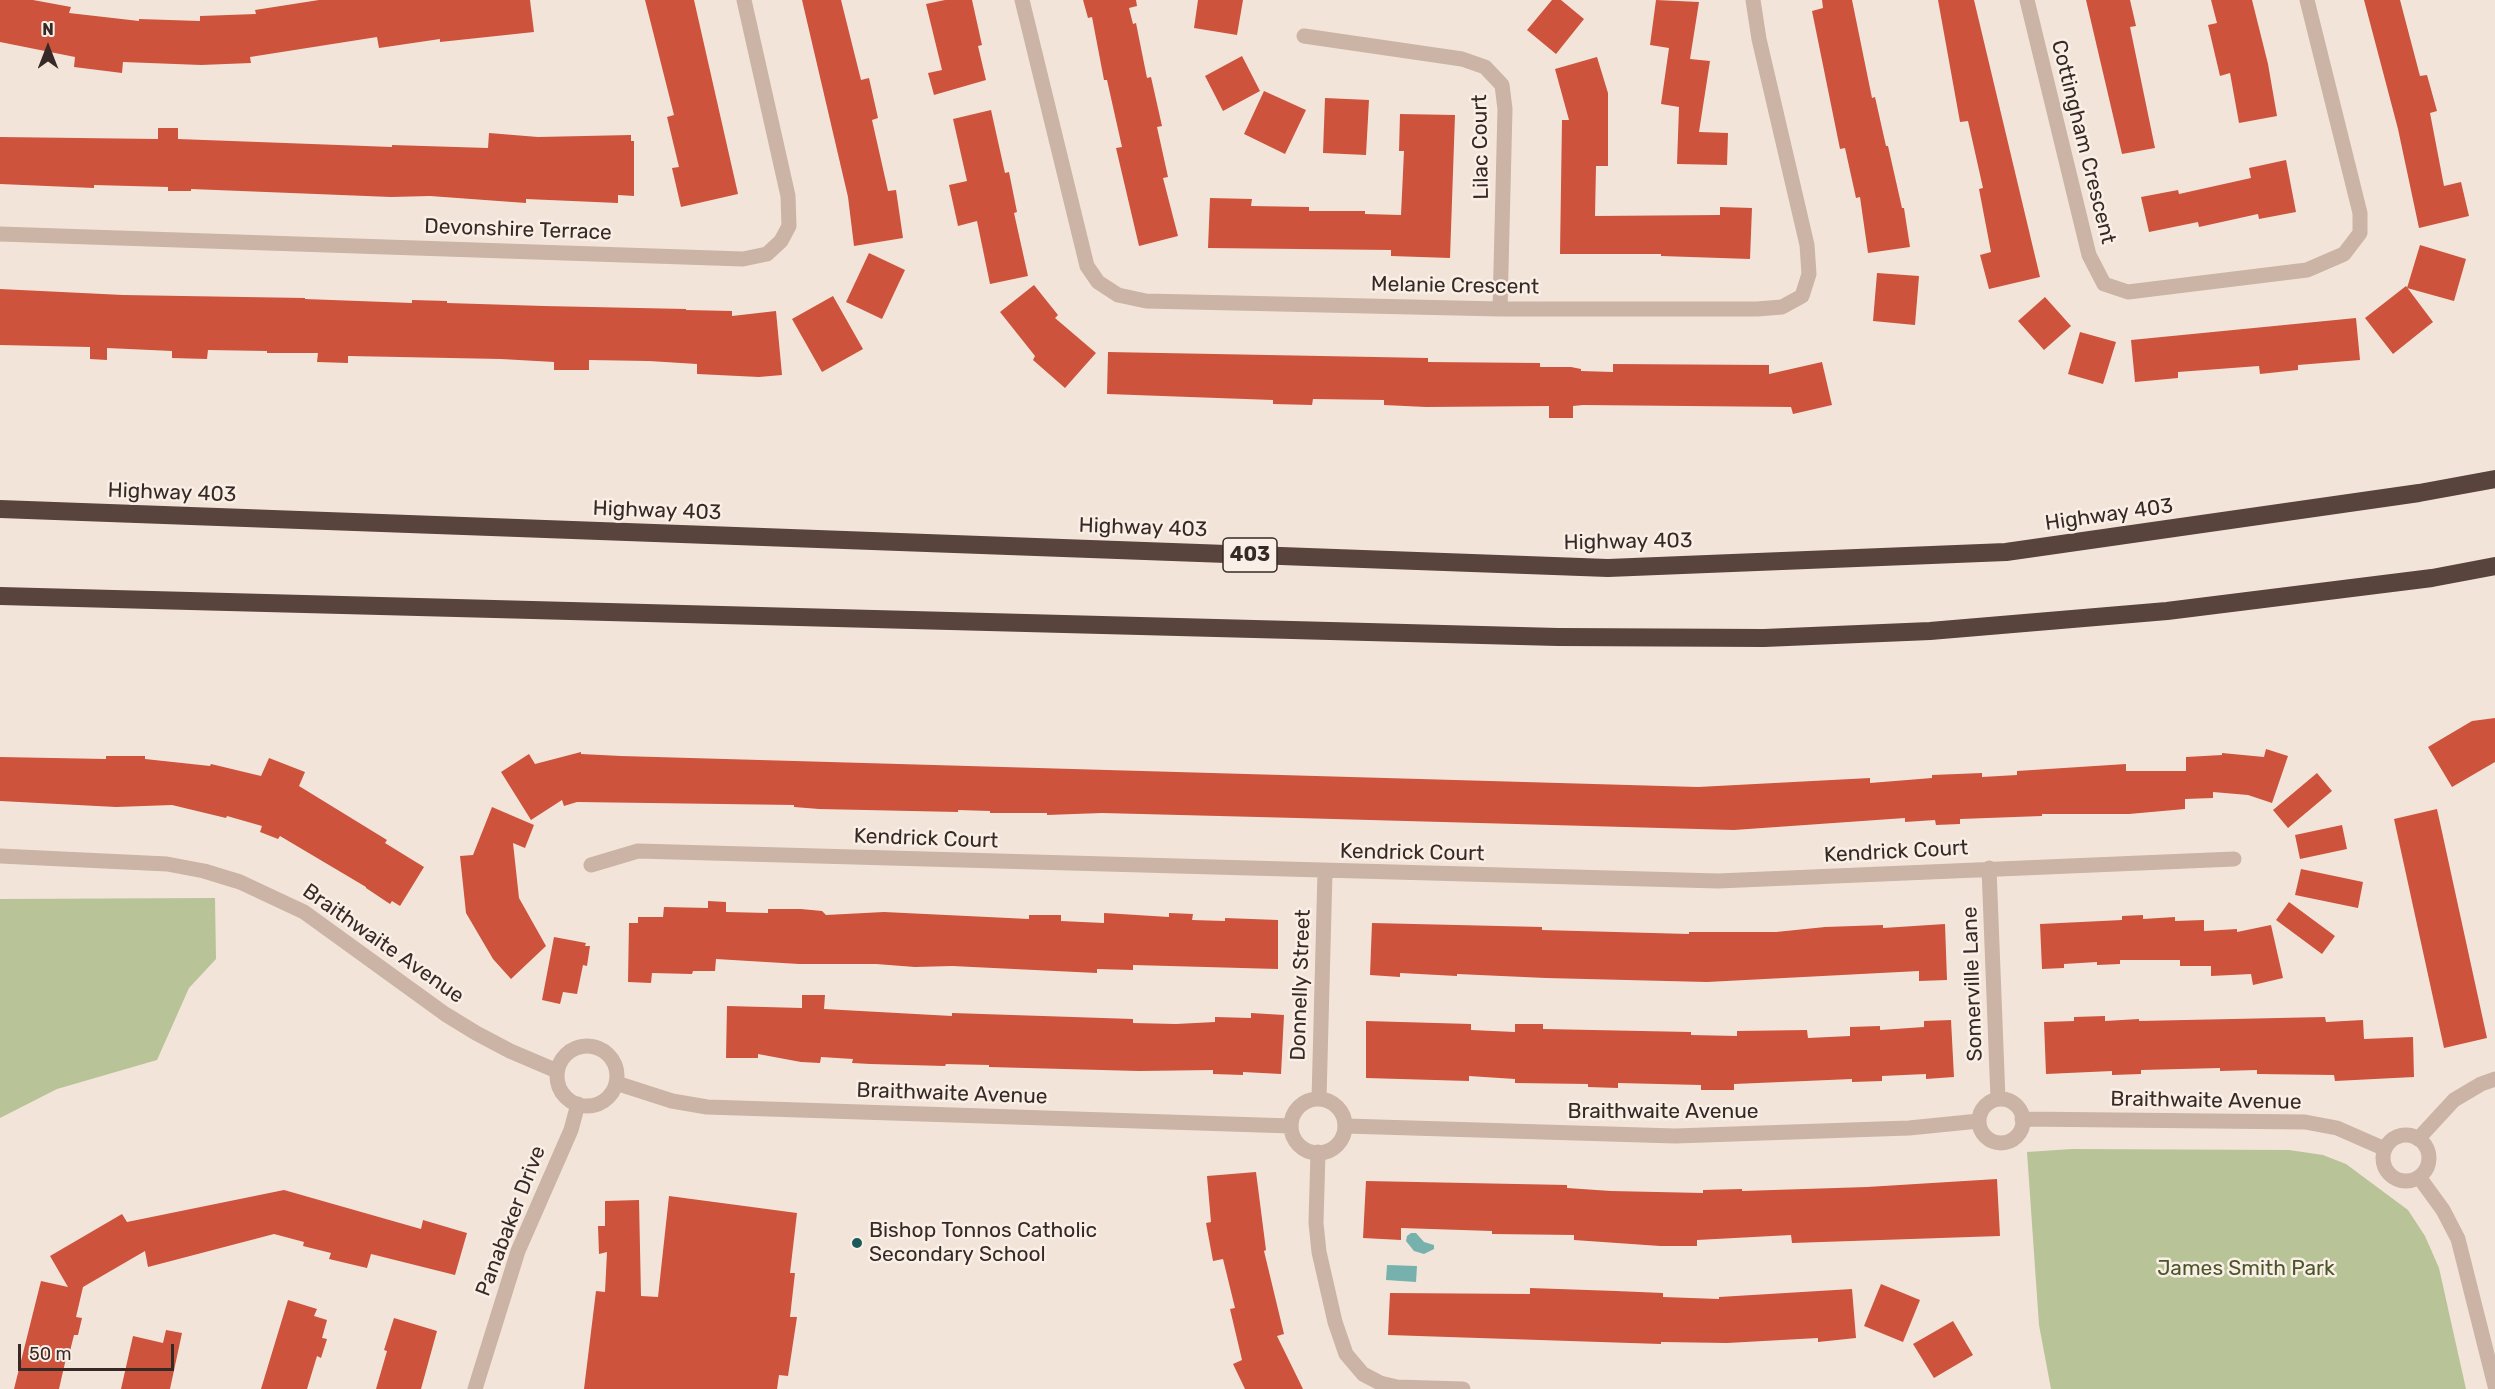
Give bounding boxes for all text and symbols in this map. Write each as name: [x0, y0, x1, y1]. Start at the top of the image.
north arrow: [18, 18, 78, 78]
text: N: [42, 20, 54, 39]
street label: Cottingham Crescent: [2045, 37, 2121, 247]
street label: Lilac Court: [1467, 94, 1495, 200]
street label: Devonshire Terrace: [424, 214, 612, 246]
street label: Melanie Crescent: [1371, 272, 1539, 300]
street label: Highway 403: [107, 478, 237, 508]
street label: Highway 403: [2043, 494, 2175, 536]
street label: Highway 403: [592, 496, 722, 526]
street label: Highway 403: [1078, 513, 1208, 543]
street label: Highway 403: [1563, 528, 1693, 556]
road number: 403: [1223, 538, 1277, 572]
street label: Kendrick Court: [853, 824, 999, 854]
street label: Kendrick Court: [1823, 836, 1969, 868]
street label: Kendrick Court: [1340, 839, 1484, 867]
street label: Braithwaite Avenue: [297, 879, 469, 1009]
street label: Somerville Lane: [1958, 906, 1988, 1062]
street label: Donnelly Street: [1286, 909, 1316, 1061]
street label: Braithwaite Avenue: [856, 1078, 1048, 1110]
street label: Braithwaite Avenue: [2110, 1087, 2302, 1115]
street label: Braithwaite Avenue: [1567, 1099, 1759, 1125]
street label: Panabaker Drive: [471, 1142, 551, 1300]
place label: Bishop Tonnos Catholic Secondary School: [869, 1218, 1097, 1268]
marker: Bishop Tonnos Catholic Secondary School: [850, 1236, 864, 1250]
park label: James Smith Park: [2157, 1256, 2335, 1282]
scale bar: [21, 1332, 177, 1370]
text: 50 m: [29, 1343, 72, 1365]

